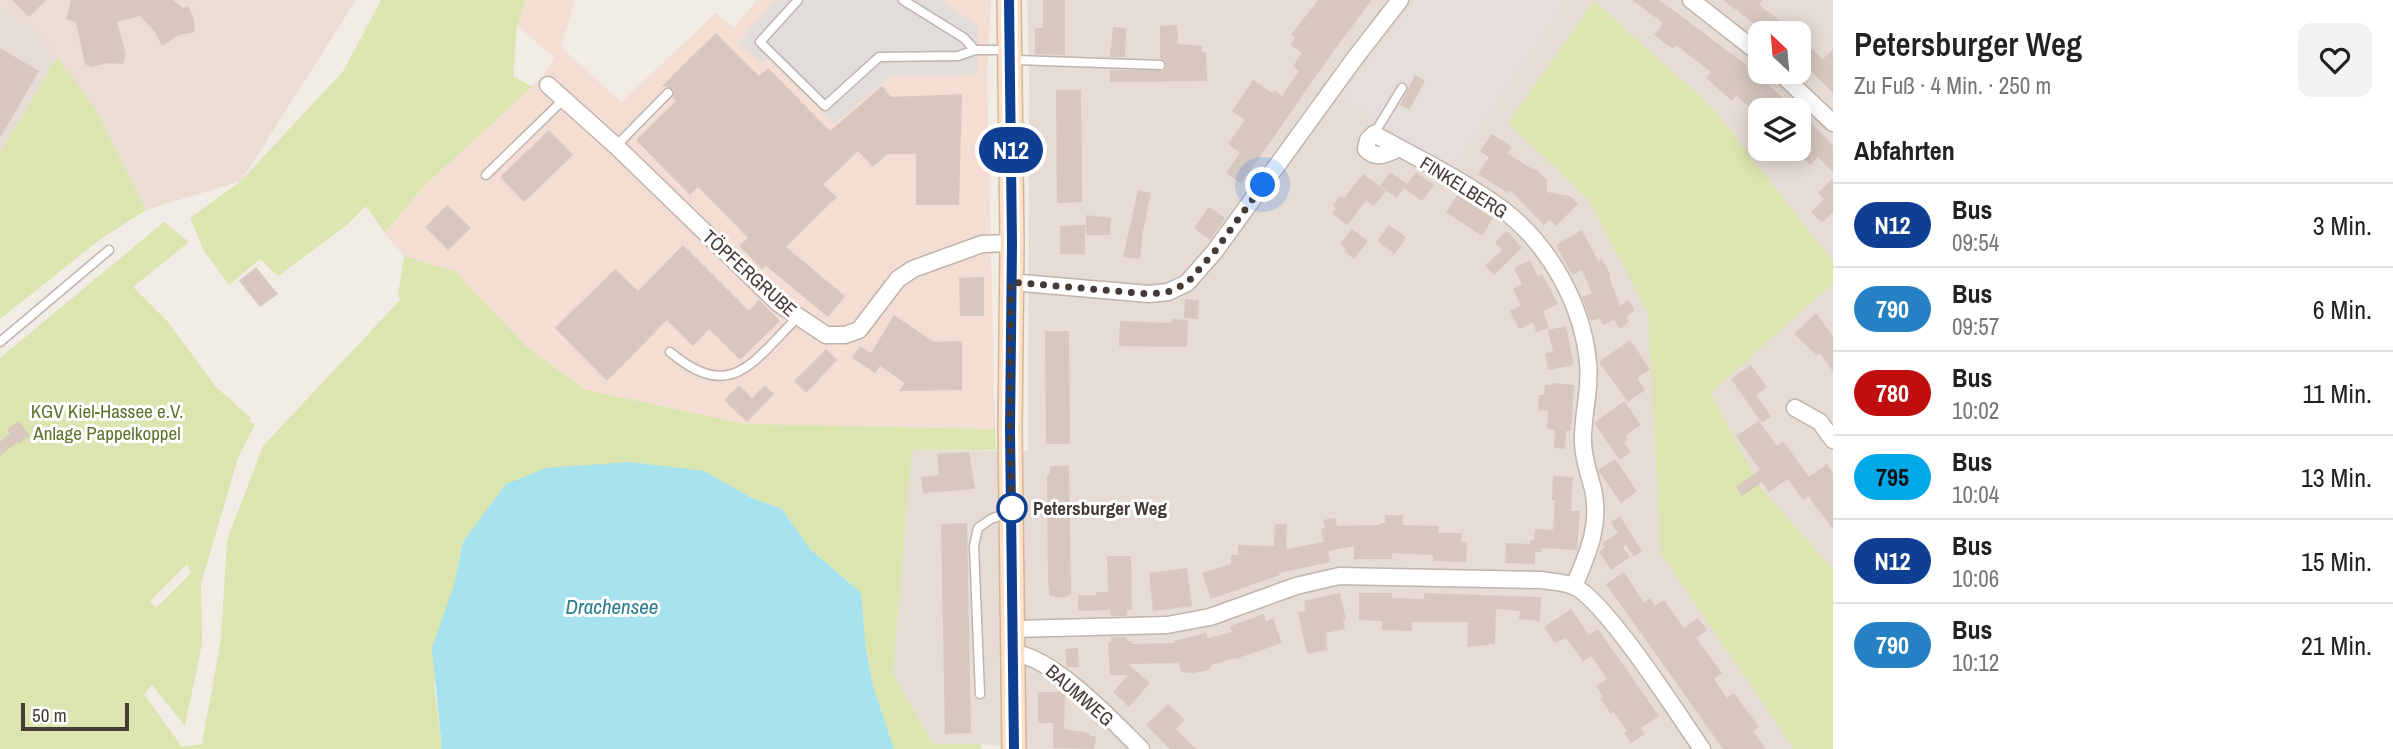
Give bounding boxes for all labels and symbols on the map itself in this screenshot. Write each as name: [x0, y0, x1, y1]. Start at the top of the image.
north arrow: [1748, 21, 1811, 84]
line badge: N12: [971, 127, 1051, 173]
street label: FINKELBERG: [1415, 150, 1513, 224]
your location: [1245, 167, 1280, 202]
street label: TÖPFERGRUBE: [697, 224, 803, 322]
park label: KGV Kiel-Hassee e.V. Anlage Pappelkoppel: [31, 398, 183, 446]
marker: Petersburger Weg: [997, 493, 1027, 523]
place label: Petersburger Weg: [1033, 495, 1167, 521]
water label: Drachensee: [566, 592, 658, 621]
street label: BAUMWEG: [1040, 658, 1120, 732]
scale bar: [21, 700, 130, 732]

